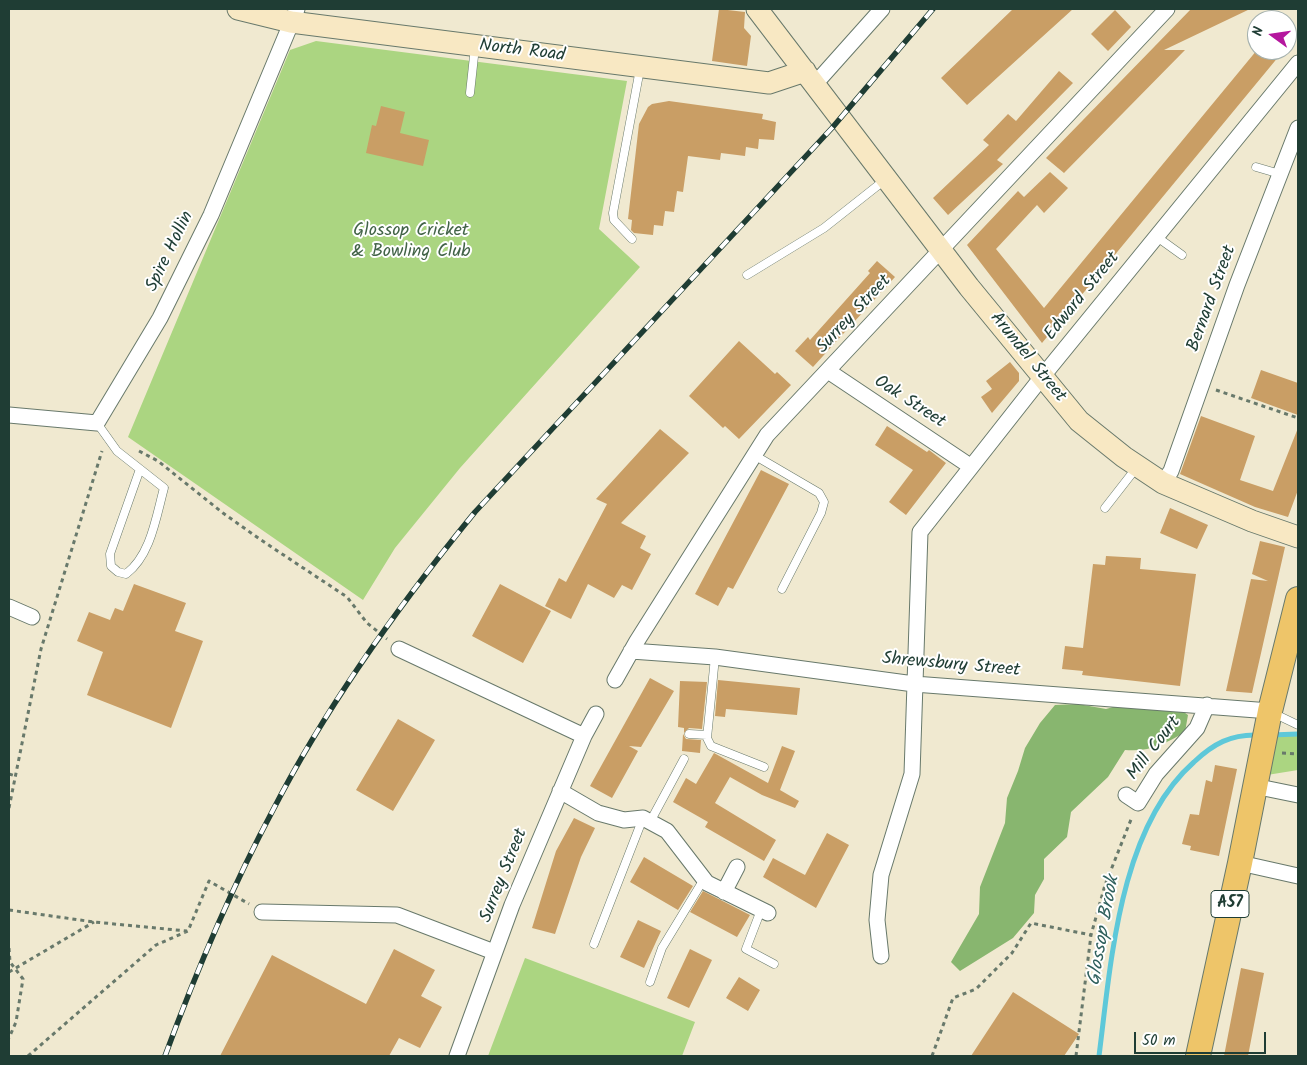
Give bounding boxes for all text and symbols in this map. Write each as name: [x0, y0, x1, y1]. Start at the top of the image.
north arrow: [1247, 10, 1297, 60]
text: N: [1247, 25, 1270, 39]
street label: North Road: [478, 36, 566, 68]
street label: Spire Hollin: [142, 208, 200, 296]
park label: Glossop Cricket & Bowling Club: [352, 221, 470, 264]
street label: Bernard Street: [1184, 243, 1242, 355]
street label: Edward Street: [1041, 248, 1125, 346]
street label: Surrey Street: [813, 271, 897, 359]
street label: Arundel Street: [984, 309, 1070, 407]
street label: Oak Street: [869, 372, 949, 434]
street label: Shrewsbury Street: [881, 649, 1021, 683]
street label: Mill Court: [1123, 713, 1187, 785]
street label: Surrey Street: [476, 826, 534, 926]
water label: Glossop Brook: [1084, 874, 1126, 988]
road number: A57: [1211, 891, 1249, 918]
scale bar: [1137, 1022, 1270, 1054]
text: 50 m: [1142, 1029, 1176, 1053]

